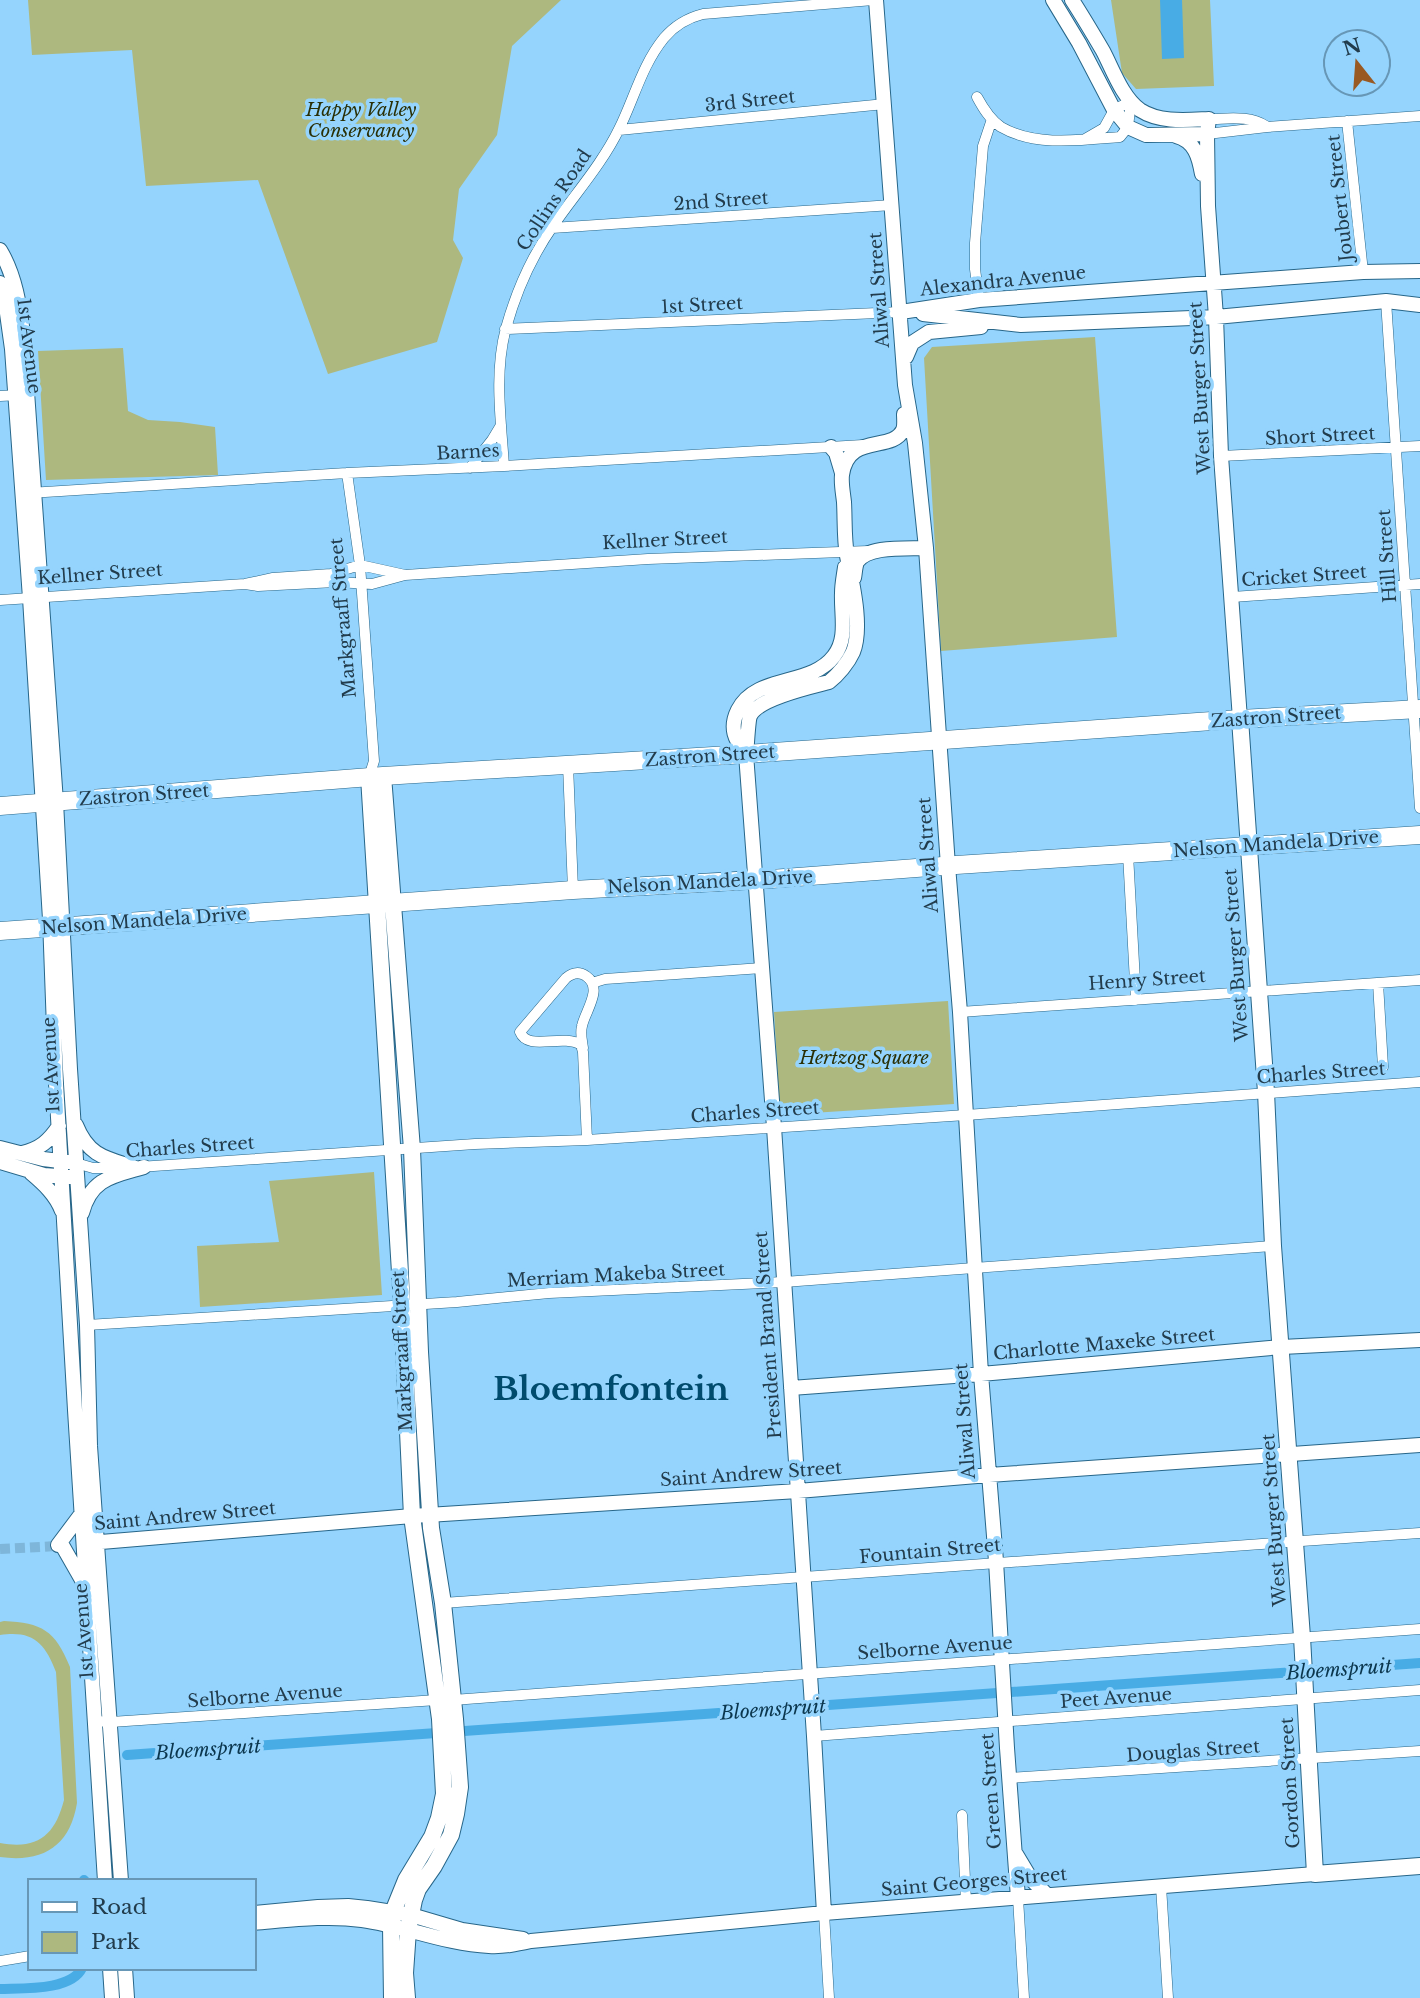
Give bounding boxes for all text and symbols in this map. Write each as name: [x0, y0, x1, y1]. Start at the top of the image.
north arrow: [1322, 28, 1392, 98]
text: N: [1340, 34, 1364, 61]
street label: 3rd Street: [704, 85, 797, 117]
park label: Happy Valley Conservancy: [305, 99, 417, 142]
street label: Joubert Street: [1322, 133, 1358, 264]
street label: Collins Road: [512, 145, 596, 255]
street label: 2nd Street: [673, 187, 769, 215]
street label: Aliwal Street: [864, 231, 894, 350]
street label: Alexandra Avenue: [918, 261, 1087, 301]
street label: 1st Street: [660, 292, 744, 318]
street label: 1st Avenue: [12, 297, 46, 395]
street label: West Burger Street: [1184, 301, 1216, 476]
street label: Short Street: [1264, 422, 1376, 450]
street label: Barnes: [436, 439, 500, 465]
street label: Hill Street: [1373, 508, 1401, 604]
street label: Kellner Street: [602, 526, 729, 554]
street label: Markgraaff Street: [325, 537, 361, 699]
street label: Kellner Street: [36, 559, 164, 589]
street label: Cricket Street: [1241, 561, 1368, 591]
street label: Zastron Street: [1210, 701, 1342, 733]
street label: Zastron Street: [644, 740, 776, 772]
street label: Zastron Street: [78, 779, 210, 811]
street label: Aliwal Street: [913, 796, 943, 915]
street label: Nelson Mandela Drive: [1172, 826, 1380, 862]
street label: Nelson Mandela Drive: [607, 866, 813, 898]
street label: West Burger Street: [1219, 868, 1253, 1043]
street label: Nelson Mandela Drive: [40, 903, 248, 939]
street label: Henry Street: [1087, 965, 1207, 995]
street label: 1st Avenue: [38, 1016, 64, 1114]
park label: Hertzog Square: [798, 1047, 929, 1069]
street label: Charles Street: [1256, 1058, 1386, 1088]
street label: Charles Street: [690, 1097, 820, 1127]
street label: Charles Street: [125, 1132, 255, 1162]
street label: President Brand Street: [750, 1230, 786, 1440]
street label: Merriam Makeba Street: [506, 1258, 726, 1292]
street label: Markgraaff Street: [387, 1270, 417, 1432]
street label: Charlotte Maxeke Street: [992, 1323, 1216, 1365]
street label: Aliwal Street: [950, 1362, 980, 1481]
district label: Bloemfontein: [493, 1369, 729, 1409]
street label: West Burger Street: [1257, 1433, 1291, 1608]
street label: Saint Andrew Street: [659, 1457, 843, 1491]
street label: Saint Andrew Street: [93, 1497, 277, 1535]
street label: Fountain Street: [858, 1534, 1002, 1568]
street label: 1st Avenue: [70, 1582, 98, 1680]
street label: Selborne Avenue: [857, 1632, 1013, 1664]
water label: Bloemspruit: [1284, 1654, 1393, 1685]
street label: Selborne Avenue: [187, 1680, 343, 1712]
street label: Peet Avenue: [1059, 1683, 1173, 1713]
water label: Bloemspruit: [718, 1694, 827, 1725]
street label: Gordon Street: [1276, 1717, 1304, 1849]
street label: Green Street: [976, 1732, 1006, 1850]
water label: Bloemspruit: [153, 1734, 262, 1765]
street label: Douglas Street: [1125, 1735, 1261, 1767]
street label: Saint Georges Street: [880, 1863, 1068, 1901]
legend: [28, 1879, 256, 1970]
text: Road: [91, 1894, 147, 1920]
text: Park: [91, 1929, 140, 1955]

